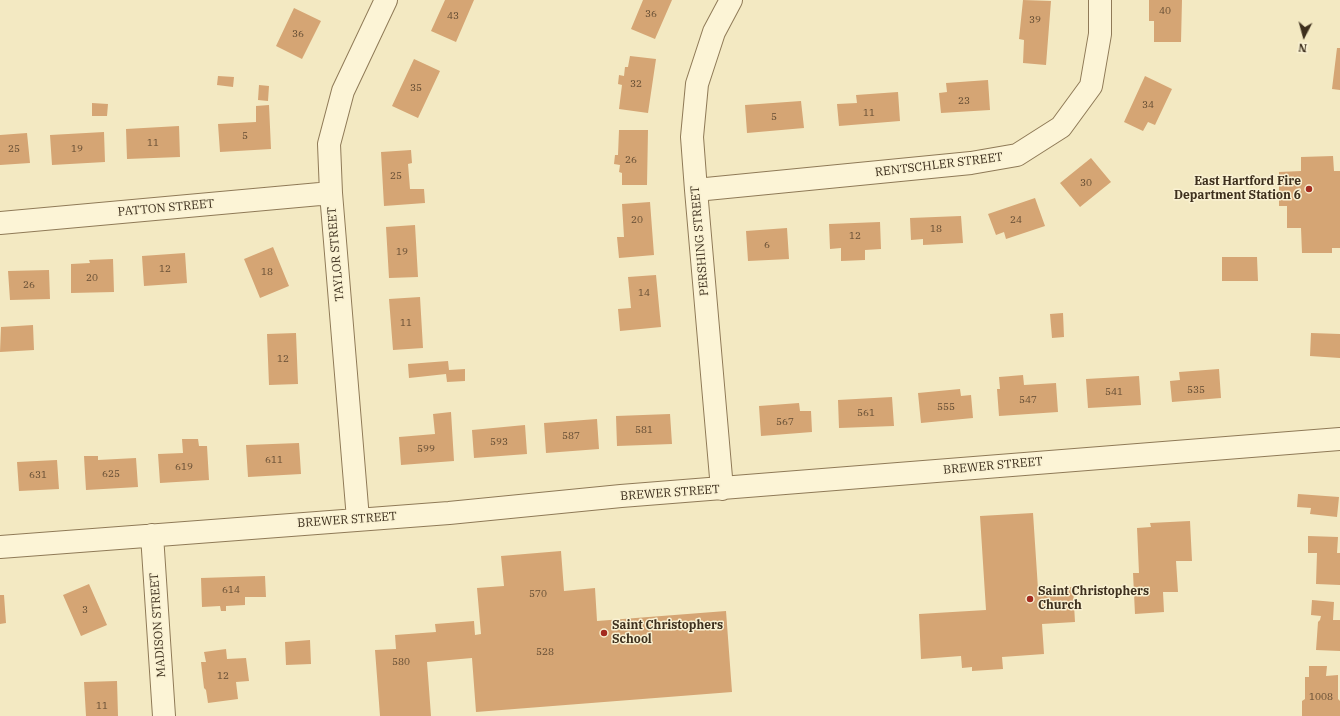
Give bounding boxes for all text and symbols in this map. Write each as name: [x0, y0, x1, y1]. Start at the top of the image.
house number: 40: [1159, 5, 1171, 17]
house number: 36: [645, 8, 657, 20]
house number: 43: [447, 10, 459, 22]
house number: 39: [1029, 14, 1041, 26]
north arrow: [1284, 16, 1324, 56]
house number: 36: [292, 28, 304, 40]
text: N: [1298, 41, 1308, 55]
house number: 32: [630, 78, 642, 90]
house number: 35: [410, 82, 422, 94]
house number: 23: [958, 95, 970, 107]
house number: 34: [1142, 99, 1154, 111]
house number: 11: [863, 107, 875, 119]
house number: 5: [771, 111, 777, 123]
house number: 5: [242, 130, 248, 142]
house number: 11: [147, 137, 159, 149]
house number: 25: [8, 143, 20, 155]
house number: 19: [71, 143, 83, 155]
street label: RENTSCHLER STREET: [874, 150, 1004, 180]
house number: 26: [625, 154, 637, 166]
house number: 25: [390, 170, 402, 182]
place label: East Hartford Fire Department Station 6: [1174, 175, 1301, 203]
house number: 30: [1080, 177, 1092, 189]
marker: East Hartford Fire Department Station 6: [1304, 184, 1314, 194]
street label: PERSHING STREET: [688, 185, 712, 297]
street label: PATTON STREET: [117, 197, 215, 219]
street label: TAYLOR STREET: [325, 206, 347, 302]
house number: 20: [631, 214, 643, 226]
house number: 24: [1010, 214, 1022, 226]
house number: 18: [930, 223, 942, 235]
house number: 12: [849, 230, 861, 242]
house number: 6: [764, 239, 770, 251]
house number: 19: [396, 246, 408, 258]
house number: 12: [159, 263, 171, 275]
house number: 18: [261, 266, 273, 278]
house number: 20: [86, 272, 98, 284]
house number: 26: [23, 279, 35, 291]
house number: 14: [638, 287, 650, 299]
house number: 11: [400, 317, 412, 329]
house number: 12: [277, 353, 289, 365]
house number: 535: [1187, 384, 1205, 396]
house number: 541: [1105, 386, 1123, 398]
house number: 547: [1019, 394, 1037, 406]
house number: 555: [937, 401, 955, 413]
house number: 561: [857, 407, 875, 419]
house number: 567: [776, 416, 794, 428]
house number: 581: [635, 424, 653, 436]
house number: 587: [562, 430, 580, 442]
house number: 593: [490, 436, 508, 448]
house number: 599: [417, 443, 435, 455]
house number: 611: [265, 454, 283, 466]
street label: BREWER STREET: [943, 454, 1043, 478]
house number: 619: [175, 461, 193, 473]
house number: 625: [102, 468, 120, 480]
house number: 631: [29, 469, 47, 481]
street label: BREWER STREET: [620, 482, 720, 504]
street label: BREWER STREET: [297, 509, 397, 531]
street label: MADISON STREET: [147, 572, 169, 678]
house number: 614: [222, 584, 240, 596]
place label: Saint Christophers Church: [1038, 585, 1149, 613]
house number: 570: [529, 588, 547, 600]
marker: Saint Christophers Church: [1025, 594, 1035, 604]
house number: 3: [82, 604, 88, 616]
place label: Saint Christophers School: [612, 619, 723, 647]
marker: Saint Christophers School: [599, 628, 609, 638]
house number: 528: [536, 646, 554, 658]
house number: 580: [392, 656, 410, 668]
house number: 12: [217, 670, 229, 682]
house number: 1008: [1309, 691, 1333, 703]
house number: 11: [96, 700, 108, 712]

